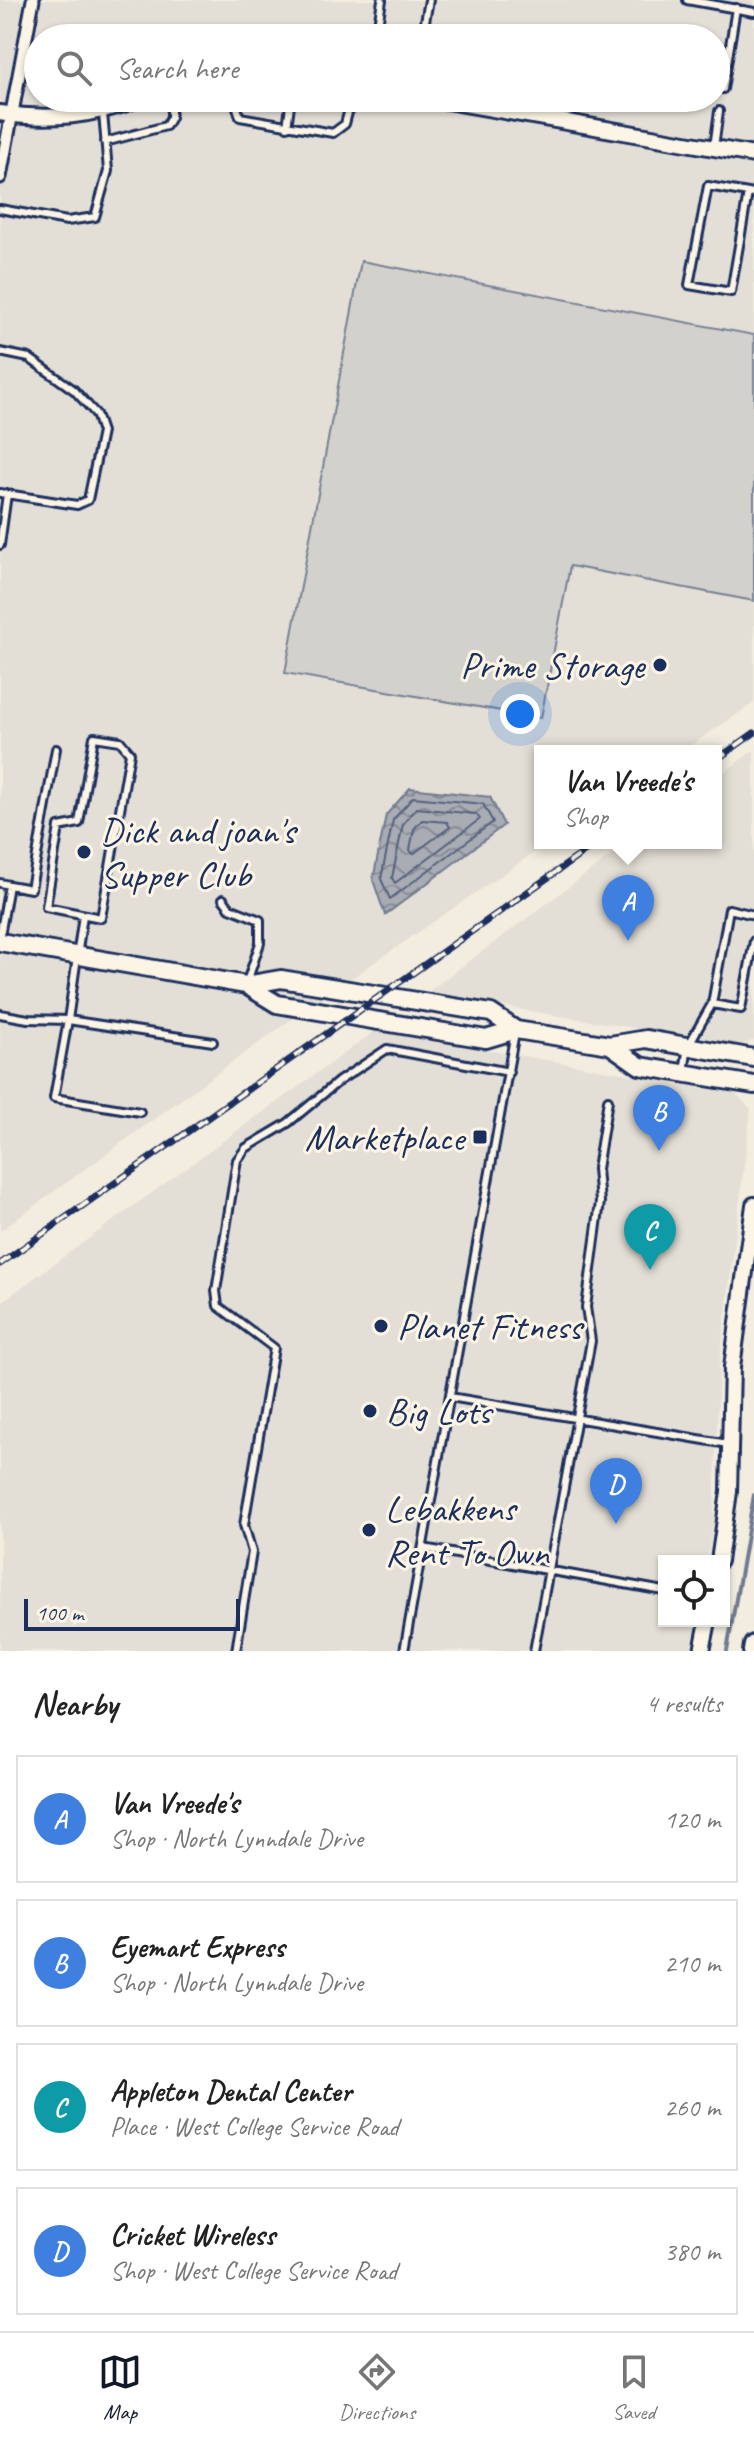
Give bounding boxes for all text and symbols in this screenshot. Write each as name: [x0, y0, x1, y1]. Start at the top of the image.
search box: [24, 24, 730, 112]
icon: search: [52, 46, 96, 90]
text: Search here: [116, 49, 238, 87]
place label: Prime Storage: [460, 642, 647, 689]
marker: Prime Storage: [651, 656, 669, 674]
your location: [500, 694, 540, 734]
popup: [534, 745, 722, 849]
text: Van Vreede's: [564, 762, 692, 800]
text: Shop: [564, 800, 608, 833]
place label: Dick and joan's Supper Club: [100, 807, 299, 898]
marker: Dick and joan's Supper Club: [75, 843, 93, 861]
pin: A: [602, 875, 654, 941]
pin: B: [633, 1085, 685, 1151]
place label: Marketplace: [305, 1114, 467, 1161]
marker: Marketplace: [471, 1128, 489, 1146]
pin: C: [624, 1204, 676, 1270]
place label: Planet Fitness: [397, 1303, 586, 1350]
marker: Planet Fitness: [372, 1317, 390, 1335]
place label: Big Lots: [386, 1388, 494, 1435]
marker: Big Lots: [361, 1402, 379, 1420]
pin: D: [590, 1458, 642, 1524]
place label: Lebakkens Rent To Own: [385, 1485, 551, 1576]
marker: Lebakkens Rent To Own: [360, 1521, 378, 1539]
map controls: [658, 1555, 730, 1627]
button: locate: [658, 1555, 730, 1627]
scale bar: [24, 1595, 240, 1631]
text: 100 m: [36, 1599, 83, 1627]
text: Nearby: [32, 1682, 118, 1725]
text: 4 results: [646, 1687, 722, 1720]
text: Van Vreede's: [110, 1784, 239, 1822]
text: A: [53, 1803, 67, 1836]
text: 120 m: [664, 1803, 720, 1836]
text: Shop · North Lynndale Drive: [110, 1822, 363, 1855]
text: Eyemart Express: [110, 1928, 284, 1966]
text: B: [53, 1947, 67, 1980]
text: 210 m: [664, 1947, 720, 1980]
text: Shop · North Lynndale Drive: [110, 1966, 363, 1999]
text: Appleton Dental Center: [110, 2072, 351, 2110]
text: C: [54, 2091, 66, 2124]
text: 260 m: [664, 2091, 720, 2124]
text: Place · West College Service Road: [110, 2110, 399, 2143]
text: Cricket Wireless: [110, 2216, 275, 2254]
text: D: [52, 2235, 68, 2268]
text: 380 m: [664, 2235, 720, 2268]
text: Shop · West College Service Road: [110, 2254, 397, 2287]
tab: Map: [98, 2350, 142, 2426]
tab: Directions: [339, 2350, 415, 2426]
tab: Saved: [612, 2350, 656, 2426]

